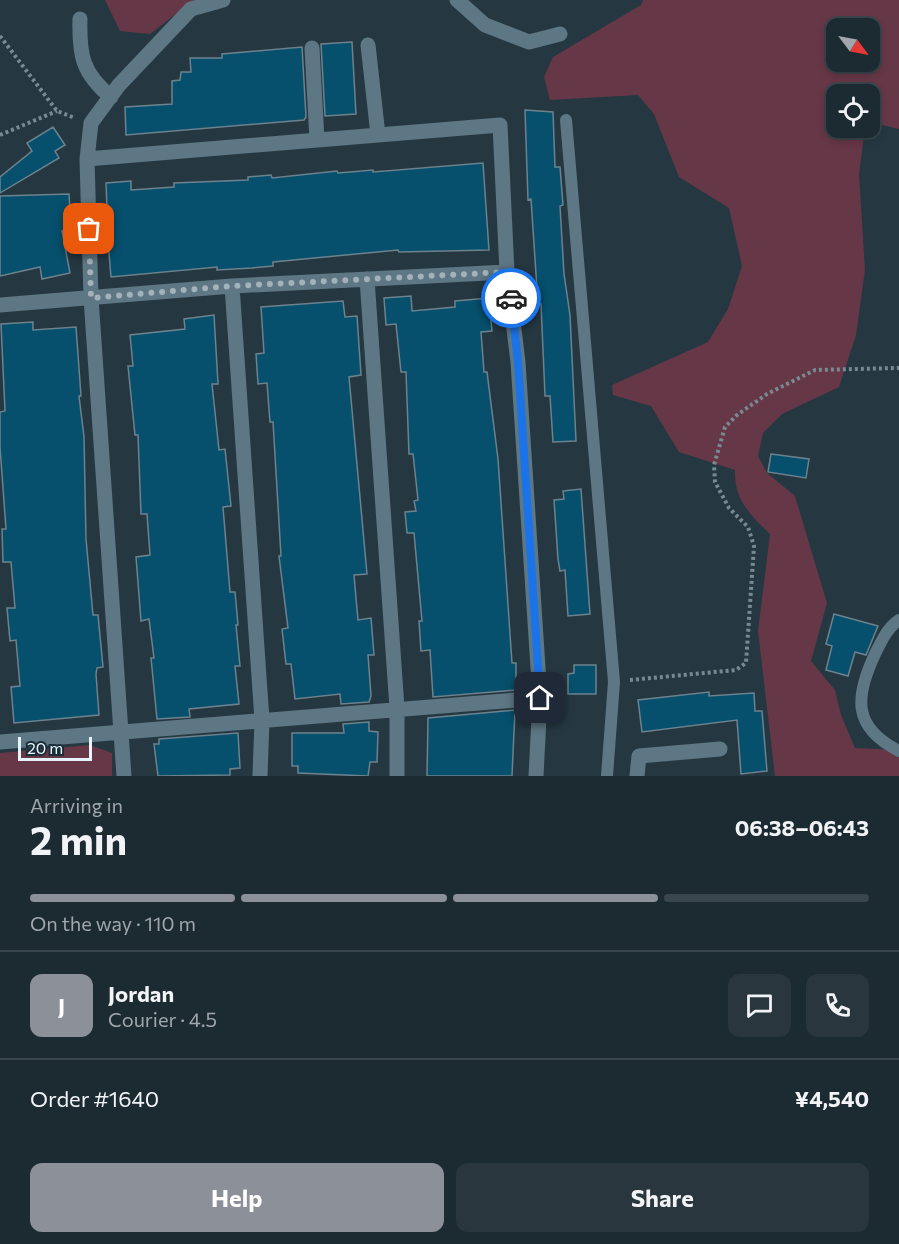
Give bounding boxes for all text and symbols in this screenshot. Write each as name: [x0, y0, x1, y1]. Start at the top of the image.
north arrow: [826, 18, 880, 72]
map controls: [826, 18, 880, 138]
button: locate: [826, 84, 880, 138]
pin: [63, 203, 114, 254]
icon: bag: [72, 212, 105, 245]
courier: [481, 268, 541, 328]
icon: car: [495, 282, 528, 315]
pin: [514, 672, 565, 723]
icon: home: [523, 681, 556, 714]
scale bar: [18, 734, 92, 762]
text: 20 m: [27, 738, 63, 757]
text: Arriving in: [30, 793, 123, 817]
text: 06:38–06:43: [735, 814, 869, 841]
text: 2 min: [30, 815, 127, 863]
text: On the way · 110 m: [30, 911, 196, 935]
button: chat: [728, 974, 791, 1037]
button: phone: [806, 974, 869, 1037]
text: Jordan: [108, 980, 174, 1007]
text: J: [58, 992, 65, 1019]
text: Courier · 4.5: [108, 1007, 217, 1031]
text: Order #1640: [30, 1085, 159, 1112]
text: ¥4,540: [795, 1085, 869, 1112]
button: Help: [30, 1163, 444, 1232]
button: Share: [456, 1163, 869, 1232]

